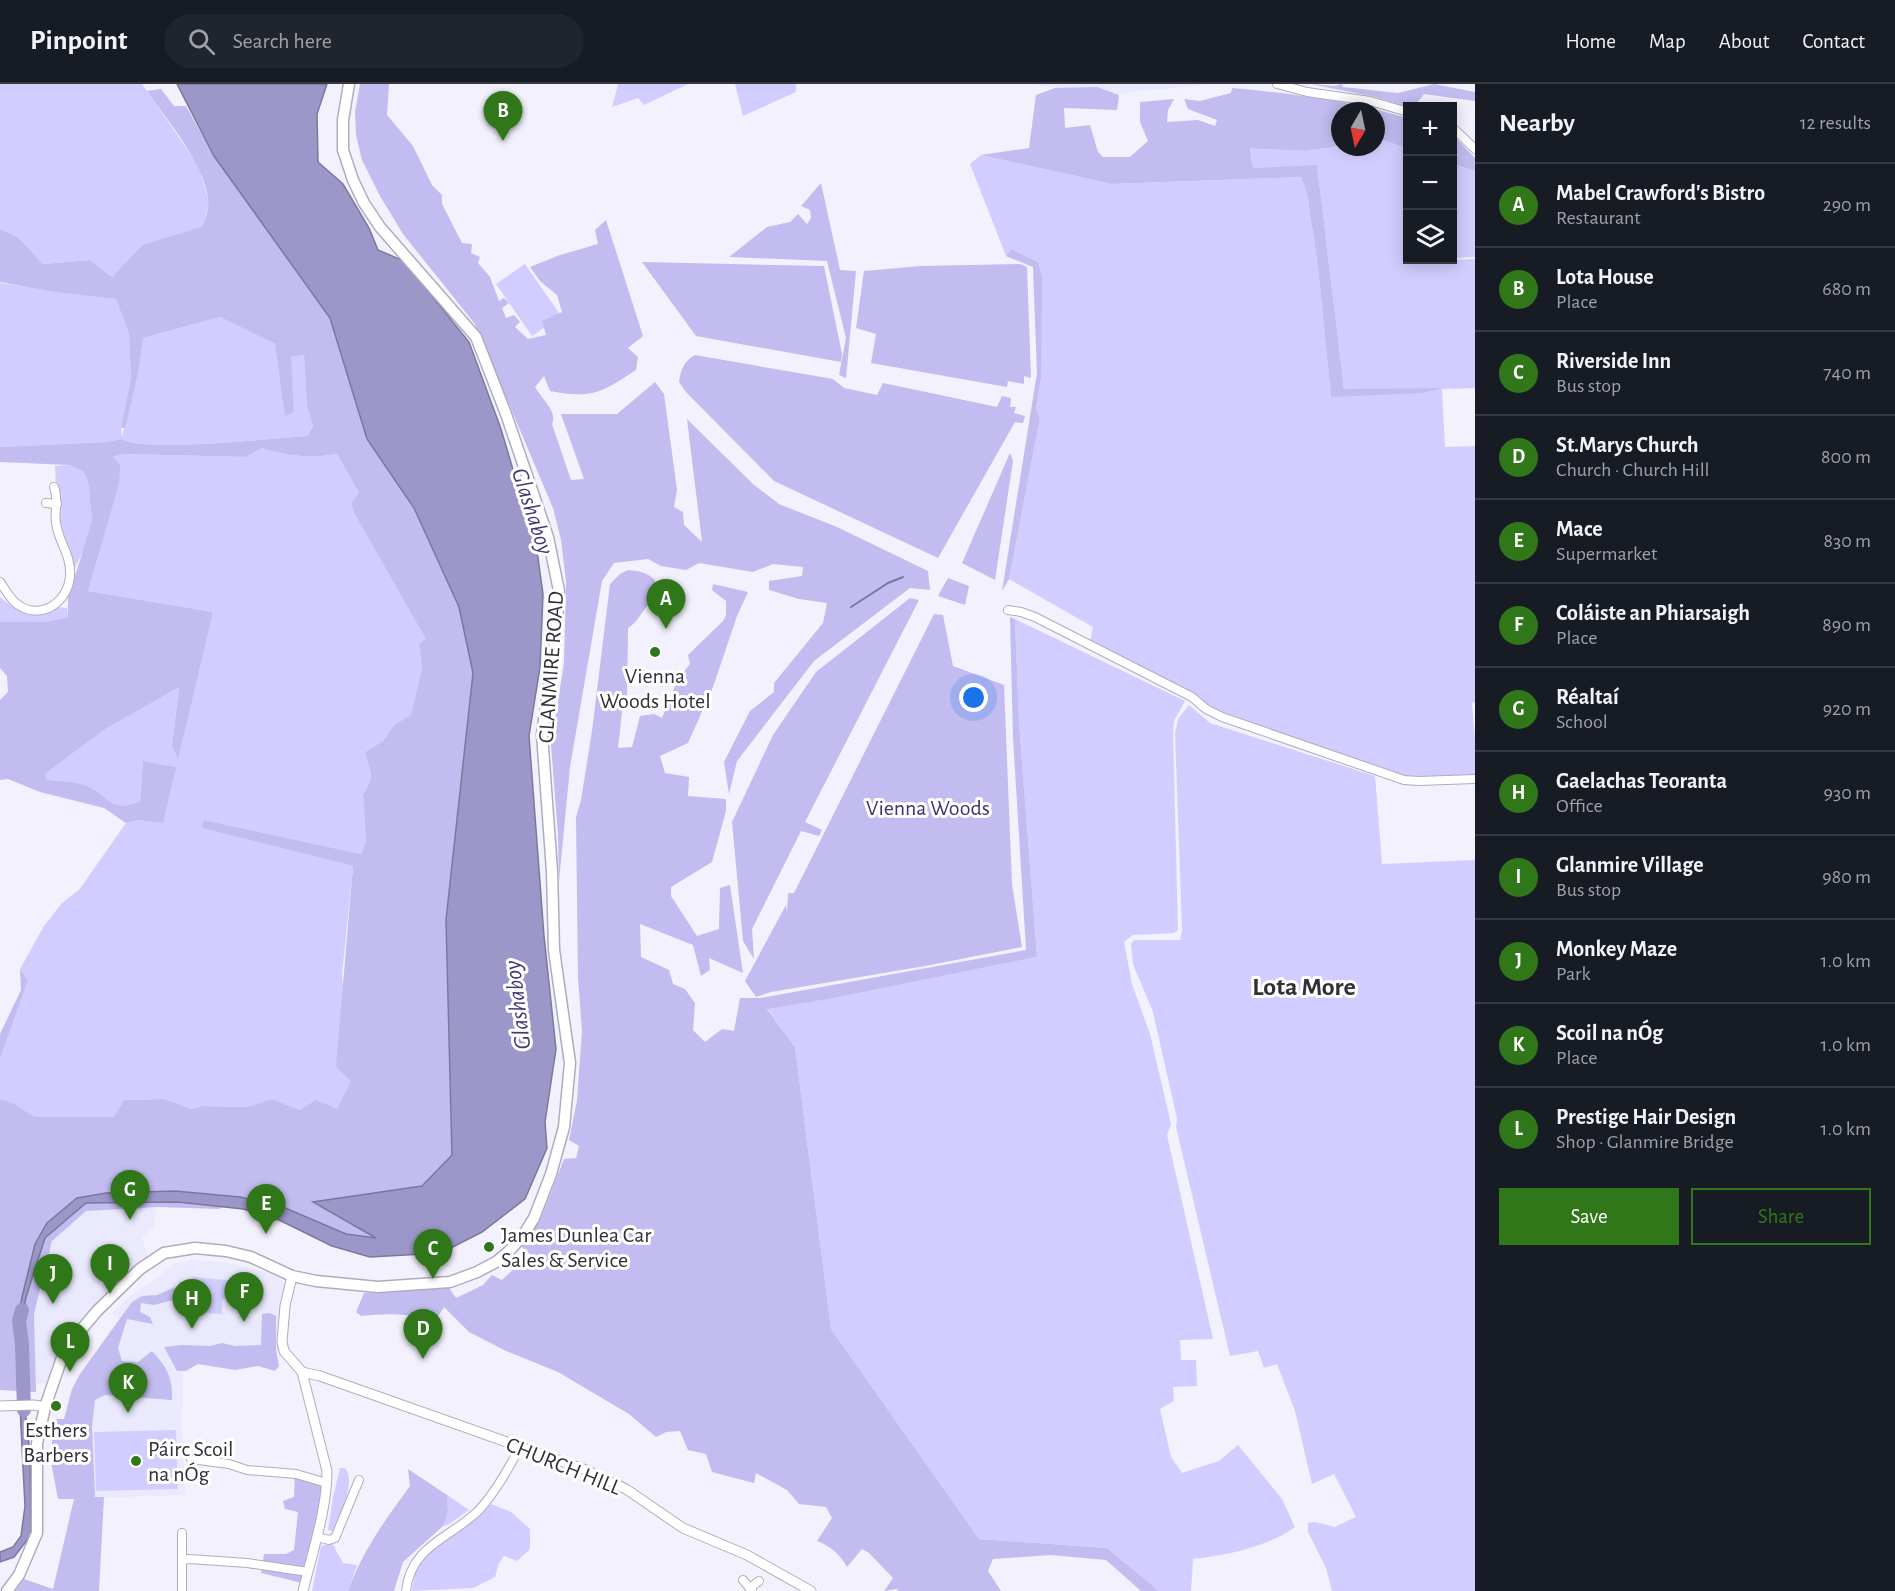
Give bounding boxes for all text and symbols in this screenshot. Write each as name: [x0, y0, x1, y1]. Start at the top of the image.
search box: [164, 14, 584, 68]
icon: search: [185, 25, 218, 58]
text: Pinpoint: [30, 27, 128, 55]
text: Search here: [233, 30, 332, 52]
text: Home: [1565, 31, 1616, 52]
text: Map: [1649, 31, 1686, 52]
text: About: [1719, 31, 1769, 52]
text: Contact: [1802, 31, 1865, 52]
pin: B: [484, 92, 522, 141]
north arrow: [1331, 102, 1385, 156]
map controls: [1403, 102, 1457, 264]
button: +: [1403, 102, 1457, 156]
text: Nearby: [1499, 110, 1575, 136]
text: 12 results: [1800, 113, 1871, 133]
button: −: [1403, 156, 1457, 210]
text: Mabel Crawford's Bistro: [1556, 182, 1765, 204]
text: A: [1513, 195, 1525, 215]
text: 290 m: [1823, 195, 1871, 215]
text: Restaurant: [1556, 208, 1641, 228]
button: layers: [1403, 210, 1457, 264]
text: Lota House: [1556, 266, 1654, 288]
text: B: [1513, 279, 1524, 299]
text: 680 m: [1822, 279, 1871, 299]
text: Place: [1556, 292, 1597, 312]
text: Riverside Inn: [1556, 350, 1671, 372]
text: C: [1513, 363, 1524, 383]
text: 740 m: [1823, 363, 1871, 383]
text: Bus stop: [1556, 376, 1621, 396]
text: St.Marys Church: [1556, 434, 1699, 456]
text: D: [1512, 447, 1525, 467]
text: 800 m: [1821, 447, 1871, 467]
text: Church · Church Hill: [1556, 460, 1710, 480]
water label: Glashaboy: [507, 465, 557, 558]
text: Mace: [1556, 518, 1603, 540]
text: E: [1513, 531, 1524, 551]
text: 830 m: [1823, 531, 1871, 551]
text: Supermarket: [1556, 544, 1657, 564]
pin: A: [646, 580, 686, 629]
street label: GLANMIRE ROAD: [535, 590, 567, 744]
text: Coláiste an Phiarsaigh: [1556, 602, 1750, 624]
text: F: [1514, 615, 1523, 635]
text: 890 m: [1822, 615, 1871, 635]
text: Place: [1556, 628, 1597, 648]
marker: Vienna Woods Hotel: [648, 645, 662, 659]
place label: Vienna Woods Hotel: [599, 665, 711, 712]
your location: [959, 683, 988, 712]
text: Réaltaí: [1556, 686, 1619, 708]
text: G: [1513, 699, 1524, 719]
text: 920 m: [1823, 699, 1871, 719]
text: School: [1556, 712, 1608, 732]
text: Gaelachas Teoranta: [1556, 770, 1727, 792]
text: H: [1512, 783, 1525, 803]
text: 930 m: [1824, 783, 1871, 803]
text: Office: [1556, 796, 1603, 816]
park label: Vienna Woods: [866, 797, 990, 819]
text: Glanmire Village: [1556, 854, 1704, 876]
text: I: [1516, 867, 1521, 887]
text: 980 m: [1822, 867, 1871, 887]
text: Bus stop: [1556, 880, 1621, 900]
text: Monkey Maze: [1556, 938, 1677, 960]
text: J: [1515, 951, 1522, 971]
text: 1.0 km: [1821, 951, 1871, 971]
water label: Glashaboy: [501, 959, 535, 1051]
text: Park: [1556, 964, 1591, 984]
district label: Lota More: [1252, 974, 1356, 1000]
text: Scoil na nÓg: [1556, 1022, 1663, 1044]
text: K: [1513, 1035, 1524, 1055]
text: 1.0 km: [1821, 1035, 1871, 1055]
text: Place: [1556, 1048, 1597, 1068]
text: Prestige Hair Design: [1556, 1106, 1736, 1128]
text: L: [1514, 1119, 1523, 1139]
text: 1.0 km: [1821, 1119, 1871, 1139]
text: Shop · Glanmire Bridge: [1556, 1132, 1734, 1152]
pin: G: [110, 1170, 150, 1220]
pin: E: [246, 1184, 286, 1234]
button: Save: [1499, 1188, 1679, 1245]
button: Share: [1691, 1188, 1871, 1245]
place label: James Dunlea Car Sales & Service: [501, 1224, 651, 1271]
pin: C: [414, 1230, 452, 1279]
marker: James Dunlea Car Sales & Service: [482, 1240, 496, 1254]
pin: I: [90, 1244, 130, 1294]
pin: J: [34, 1254, 72, 1304]
pin: F: [224, 1272, 264, 1322]
pin: H: [172, 1280, 212, 1329]
pin: D: [404, 1310, 442, 1359]
pin: L: [50, 1322, 90, 1372]
pin: K: [108, 1364, 148, 1413]
marker: Esthers Barbers: [49, 1399, 63, 1413]
place label: Esthers Barbers: [23, 1419, 89, 1466]
street label: CHURCH HILL: [503, 1433, 625, 1499]
place label: Páirc Scoil na nÓg: [148, 1438, 234, 1485]
marker: Páirc Scoil na nÓg: [129, 1454, 143, 1468]

